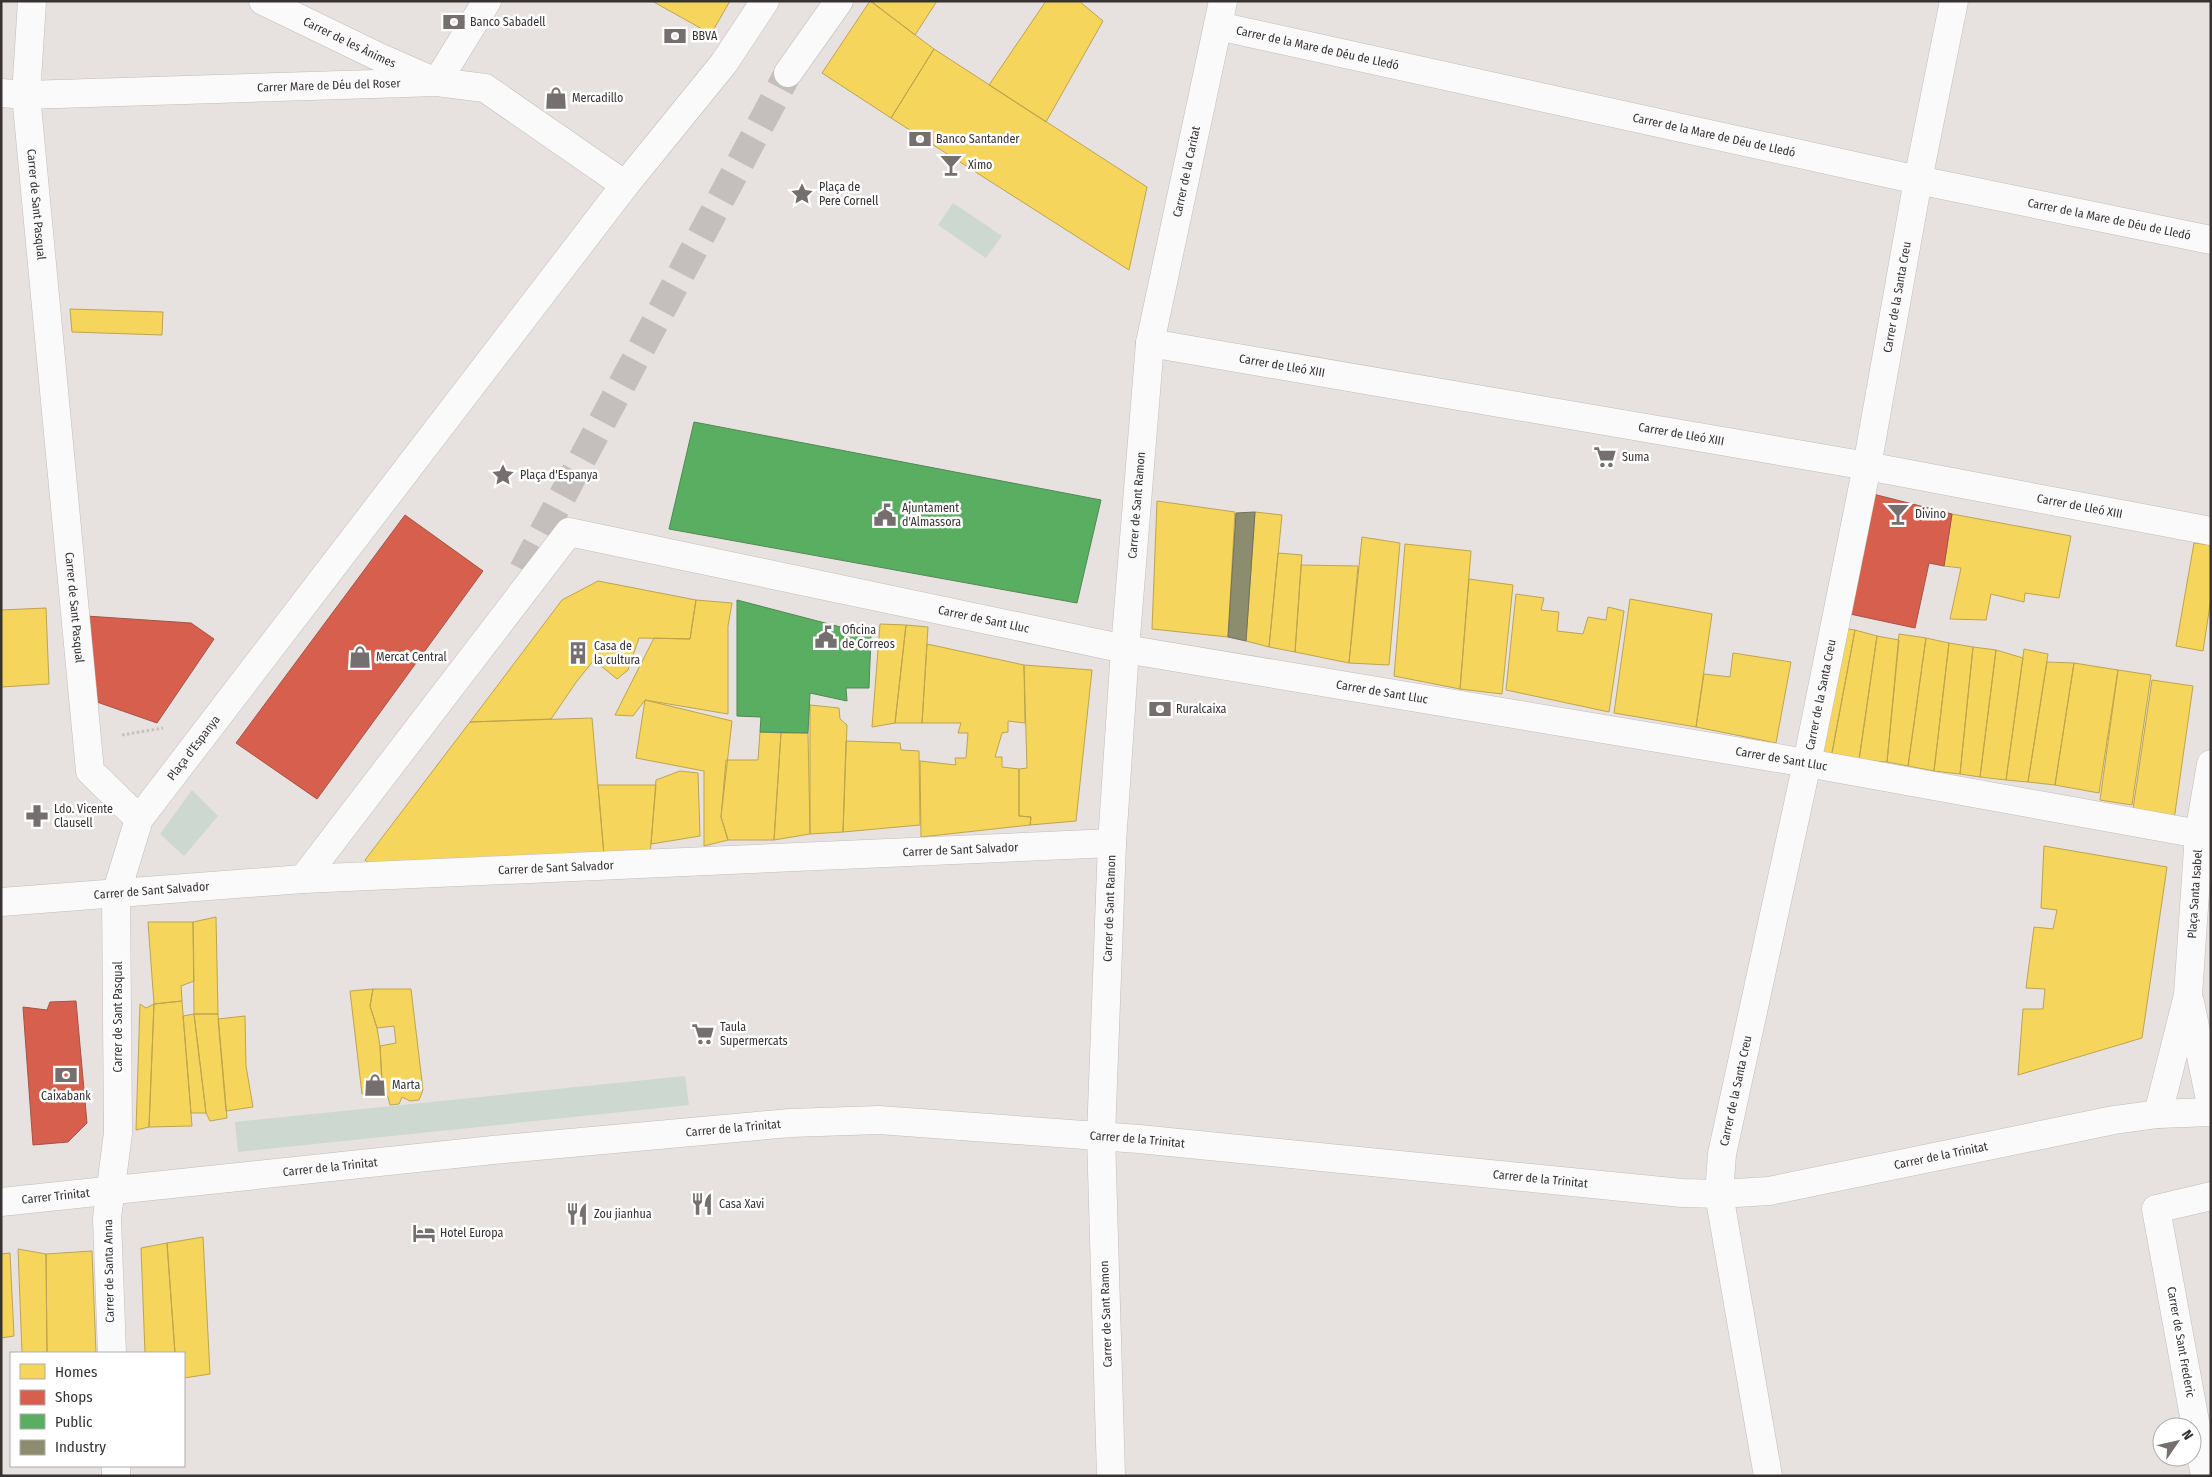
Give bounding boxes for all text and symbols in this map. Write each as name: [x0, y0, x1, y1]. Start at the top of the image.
bank icon: Banco Sabadell: [441, 9, 467, 35]
street label: Carrer de les Ànimes: [301, 14, 398, 71]
place label: Banco Sabadell: [470, 15, 546, 29]
bank icon: BBVA: [662, 23, 688, 49]
street label: Carrer de la Mare de Déu de Lledó: [1235, 23, 1400, 73]
place label: BBVA: [692, 29, 718, 43]
street label: Carrer Mare de Déu del Roser: [257, 76, 402, 95]
shop icon: Mercadillo: [543, 85, 569, 111]
place label: Mercadillo: [572, 91, 623, 105]
street label: Carrer de la Mare de Déu de Lledó: [1631, 110, 1797, 160]
street label: Carrer de la Caritat: [1170, 125, 1203, 218]
bank icon: Banco Santander: [907, 126, 933, 152]
place label: Banco Santander: [936, 132, 1020, 146]
street label: Carrer de Sant Pasqual: [24, 148, 49, 260]
bar icon: Ximo: [938, 152, 964, 178]
place label: Ximo: [968, 158, 992, 172]
place label: Plaça de Pere Cornell: [819, 180, 878, 208]
place icon: Plaça de Pere Cornell: [789, 181, 815, 207]
street label: Carrer de la Mare de Déu de Lledó: [2026, 196, 2192, 243]
street label: Carrer de la Santa Creu: [1880, 240, 1914, 354]
street label: Carrer de Lleó XIII: [1238, 351, 1326, 380]
street label: Carrer de Lleó XIII: [1637, 420, 1725, 448]
supermarket icon: Suma: [1592, 444, 1618, 470]
place label: Suma: [1622, 450, 1649, 464]
street label: Carrer de Sant Ramon: [1125, 451, 1148, 559]
place icon: Plaça d'Espanya: [490, 462, 516, 488]
place label: Plaça d'Espanya: [520, 468, 598, 482]
street label: Carrer de Lleó XIII: [2036, 491, 2124, 521]
place label: Ajuntament d'Almassora: [902, 501, 961, 529]
bar icon: Divino: [1885, 501, 1911, 527]
public building icon: Ajuntament d'Almassora: [872, 502, 898, 528]
place label: Divino: [1915, 507, 1946, 521]
street label: Carrer de Sant Pasqual: [62, 551, 87, 664]
street label: Carrer de Sant Lluc: [937, 603, 1031, 636]
place label: Oficina de Correos: [842, 623, 895, 651]
public building icon: Oficina de Correos: [813, 624, 839, 650]
street label: Carrer de la Santa Creu: [1803, 638, 1839, 751]
place label: Casa de la cultura: [594, 639, 640, 667]
building icon: Casa de la cultura: [565, 640, 591, 666]
shop icon: Mercat Central: [347, 644, 373, 670]
place label: Mercat Central: [376, 650, 447, 664]
street label: Carrer de Sant Lluc: [1335, 677, 1429, 707]
bank icon: Ruralcaixa: [1147, 696, 1173, 722]
place label: Ruralcaixa: [1176, 702, 1226, 716]
street label: Plaça d'Espanya: [164, 712, 223, 783]
street label: Carrer de Sant Lluc: [1735, 744, 1828, 774]
place label: Ldo. Vicente Clausell: [54, 802, 113, 830]
pharmacy icon: Ldo. Vicente Clausell: [24, 803, 50, 829]
street label: Carrer de Sant Salvador: [902, 840, 1019, 859]
street label: Plaça Santa Isabel: [2185, 849, 2205, 939]
street label: Carrer de Sant Ramon: [1101, 854, 1119, 962]
street label: Carrer de Sant Salvador: [498, 858, 615, 877]
street label: Carrer de Sant Salvador: [93, 879, 211, 902]
street label: Carrer de Sant Pasqual: [111, 961, 125, 1073]
place label: Taula Supermercats: [720, 1020, 788, 1048]
supermarket icon: Taula Supermercats: [690, 1021, 716, 1047]
street label: Carrer de la Santa Creu: [1717, 1034, 1755, 1147]
bank icon: Caixabank: [53, 1062, 79, 1088]
shop icon: Marta: [362, 1072, 388, 1098]
place label: Marta: [392, 1078, 420, 1092]
place label: Caixabank: [41, 1089, 91, 1103]
street label: Carrer de la Trinitat: [685, 1117, 781, 1139]
street label: Carrer de la Trinitat: [1089, 1128, 1186, 1151]
street label: Carrer de la Trinitat: [1893, 1139, 1989, 1172]
street label: Carrer de la Trinitat: [282, 1155, 378, 1179]
street label: Carrer de la Trinitat: [1492, 1167, 1589, 1191]
street label: Carrer Trinitat: [21, 1186, 90, 1207]
restaurant icon: Casa Xavi: [689, 1191, 715, 1217]
place label: Casa Xavi: [719, 1197, 764, 1211]
restaurant icon: Zou jianhua: [564, 1201, 590, 1227]
place label: Zou jianhua: [594, 1207, 652, 1221]
street label: Carrer de Santa Anna: [101, 1219, 117, 1323]
hotel icon: Hotel Europa: [411, 1220, 437, 1246]
place label: Hotel Europa: [440, 1226, 503, 1240]
street label: Carrer de Sant Ramon: [1097, 1260, 1115, 1368]
street label: Carrer de Sant Frederic: [2164, 1286, 2198, 1398]
legend: [10, 1352, 185, 1467]
text: Homes: [55, 1363, 97, 1381]
text: Shops: [55, 1388, 93, 1406]
text: Public: [55, 1413, 93, 1431]
north arrow: [2152, 1417, 2202, 1467]
text: N: [2178, 1427, 2197, 1443]
text: Industry: [55, 1438, 106, 1456]

